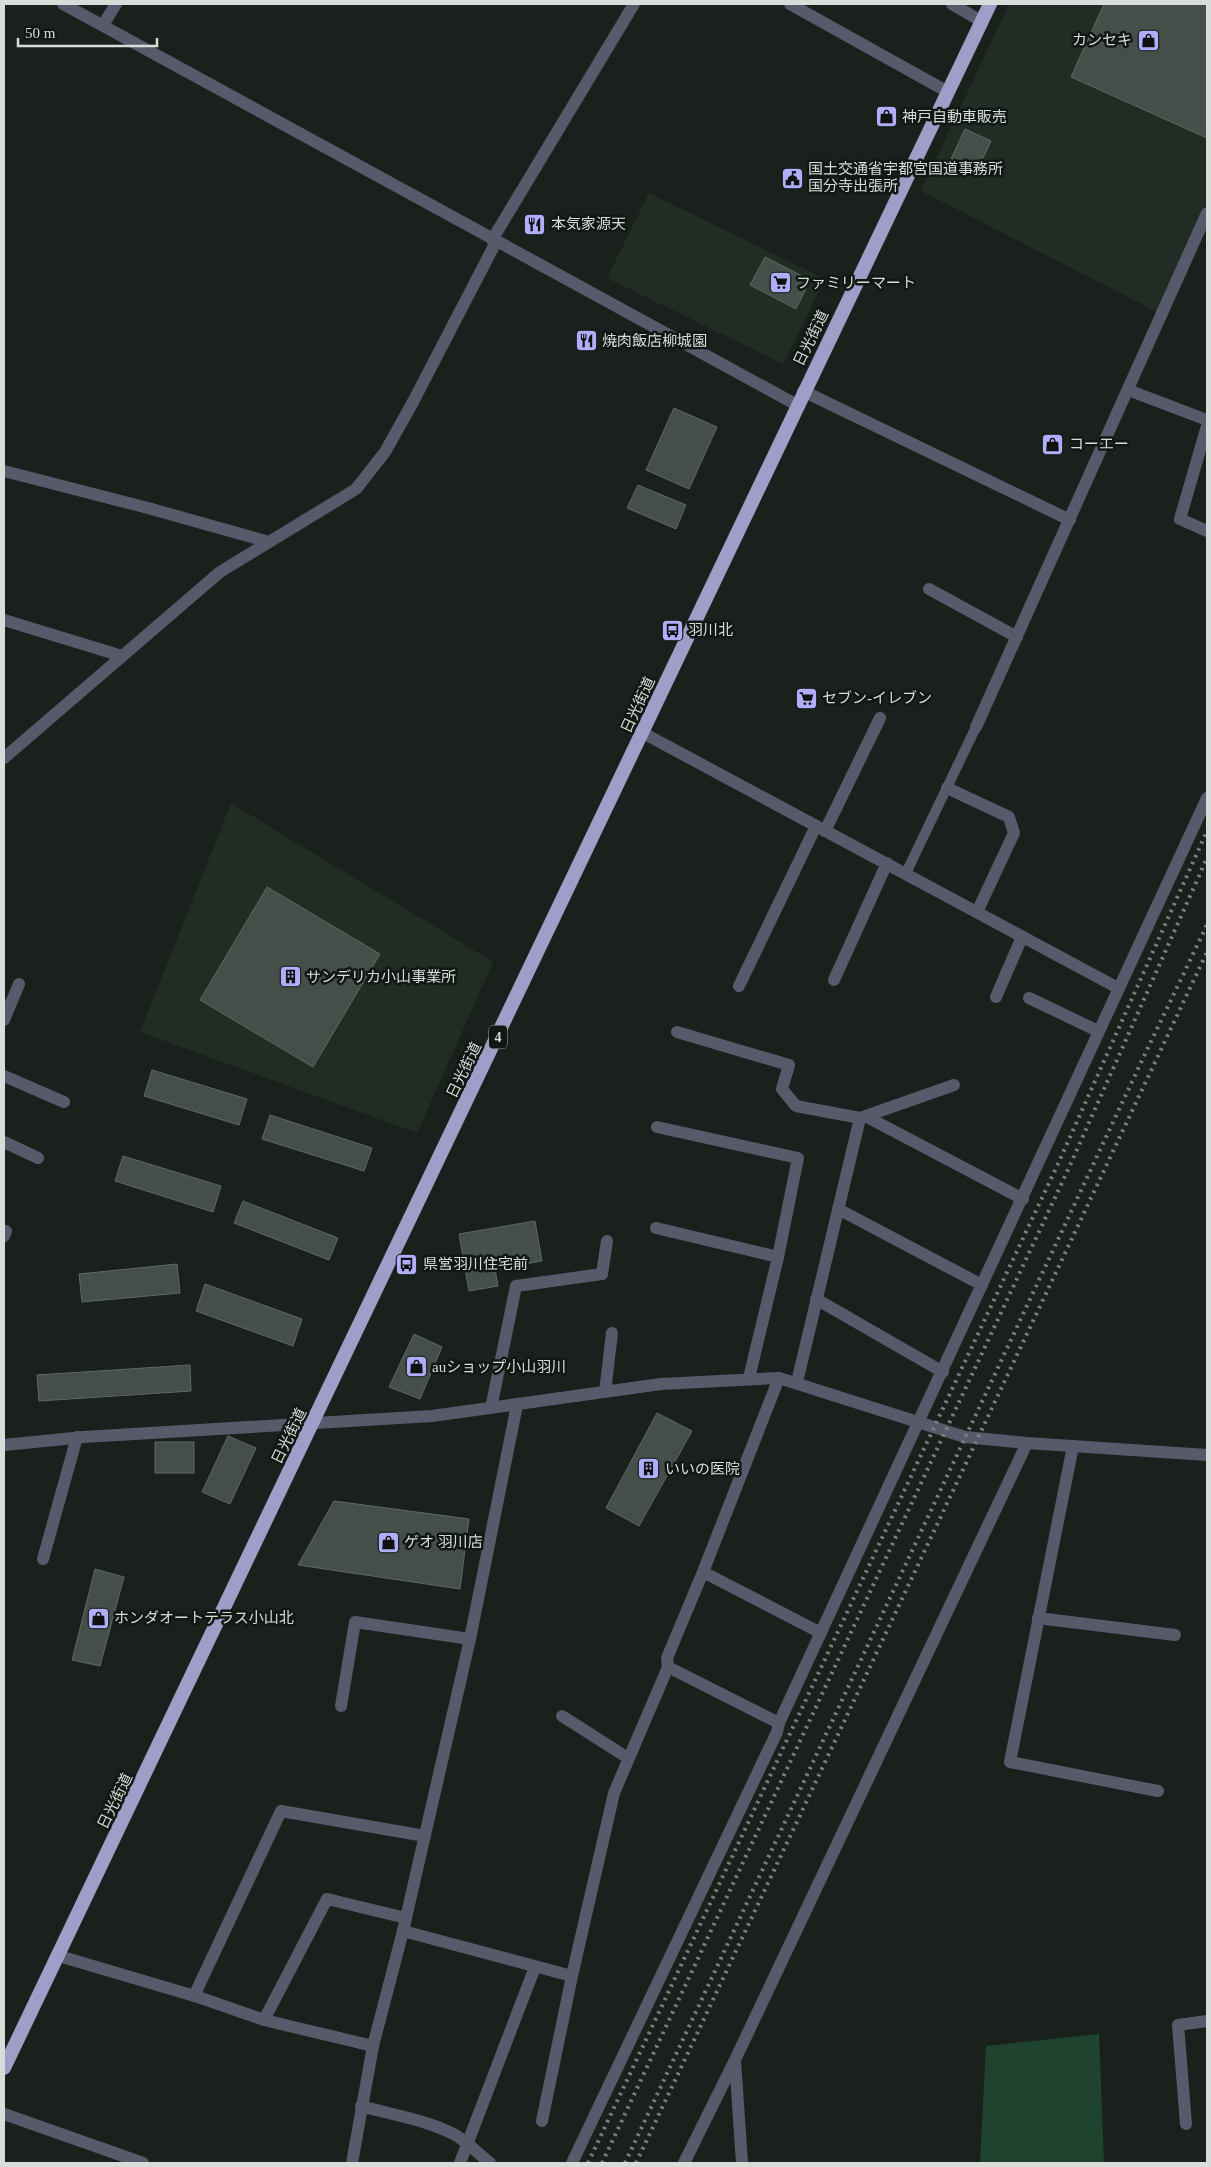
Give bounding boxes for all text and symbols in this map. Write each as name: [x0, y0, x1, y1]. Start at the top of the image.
scale bar: [18, 15, 156, 47]
text: 50 m: [25, 25, 56, 41]
shop icon: カンセキ: [1136, 28, 1160, 52]
place label: カンセキ: [1072, 32, 1132, 48]
shop icon: 神戸自動車販売: [874, 105, 898, 129]
place label: 神戸自動車販売: [902, 109, 1007, 125]
place label: 国土交通省宇都宮国道事務所 国分寺出張所: [808, 161, 1003, 194]
public building icon: 国土交通省宇都宮国道事務所 国分寺出張所: [780, 166, 804, 190]
restaurant icon: 本気家源天: [523, 212, 547, 236]
place label: 本気家源天: [551, 216, 626, 232]
supermarket icon: ファミリーマート: [768, 271, 792, 295]
place label: ファミリーマート: [796, 275, 916, 291]
street label: 日光街道: [791, 308, 831, 368]
restaurant icon: 焼肉飯店柳城園: [574, 329, 598, 353]
place label: 焼肉飯店柳城園: [602, 333, 707, 349]
shop icon: コーエー: [1041, 432, 1065, 456]
place label: コーエー: [1069, 436, 1129, 452]
bus stop icon: 羽川北: [660, 618, 684, 642]
place label: 羽川北: [688, 621, 733, 638]
street label: 日光街道: [618, 674, 658, 736]
supermarket icon: セブン-イレブン: [794, 686, 818, 710]
place label: セブン-イレブン: [822, 690, 932, 706]
building icon: サンデリカ小山事業所: [278, 965, 302, 989]
place label: サンデリカ小山事業所: [306, 969, 456, 985]
road number: 4: [489, 1026, 507, 1048]
street label: 日光街道: [444, 1040, 484, 1100]
bus stop icon: 県営羽川住宅前: [395, 1252, 419, 1276]
place label: 県営羽川住宅前: [423, 1256, 528, 1272]
shop icon: auショップ小山羽川: [404, 1355, 428, 1379]
place label: auショップ小山羽川: [432, 1359, 566, 1375]
street label: 日光街道: [269, 1406, 309, 1466]
building icon: いいの医院: [637, 1457, 661, 1481]
place label: いいの医院: [665, 1461, 740, 1477]
shop icon: ゲオ 羽川店: [376, 1530, 400, 1554]
place label: ゲオ 羽川店: [404, 1534, 483, 1550]
shop icon: ホンダオートテラス小山北: [86, 1606, 110, 1630]
place label: ホンダオートテラス小山北: [114, 1609, 294, 1626]
street label: 日光街道: [95, 1771, 135, 1831]

